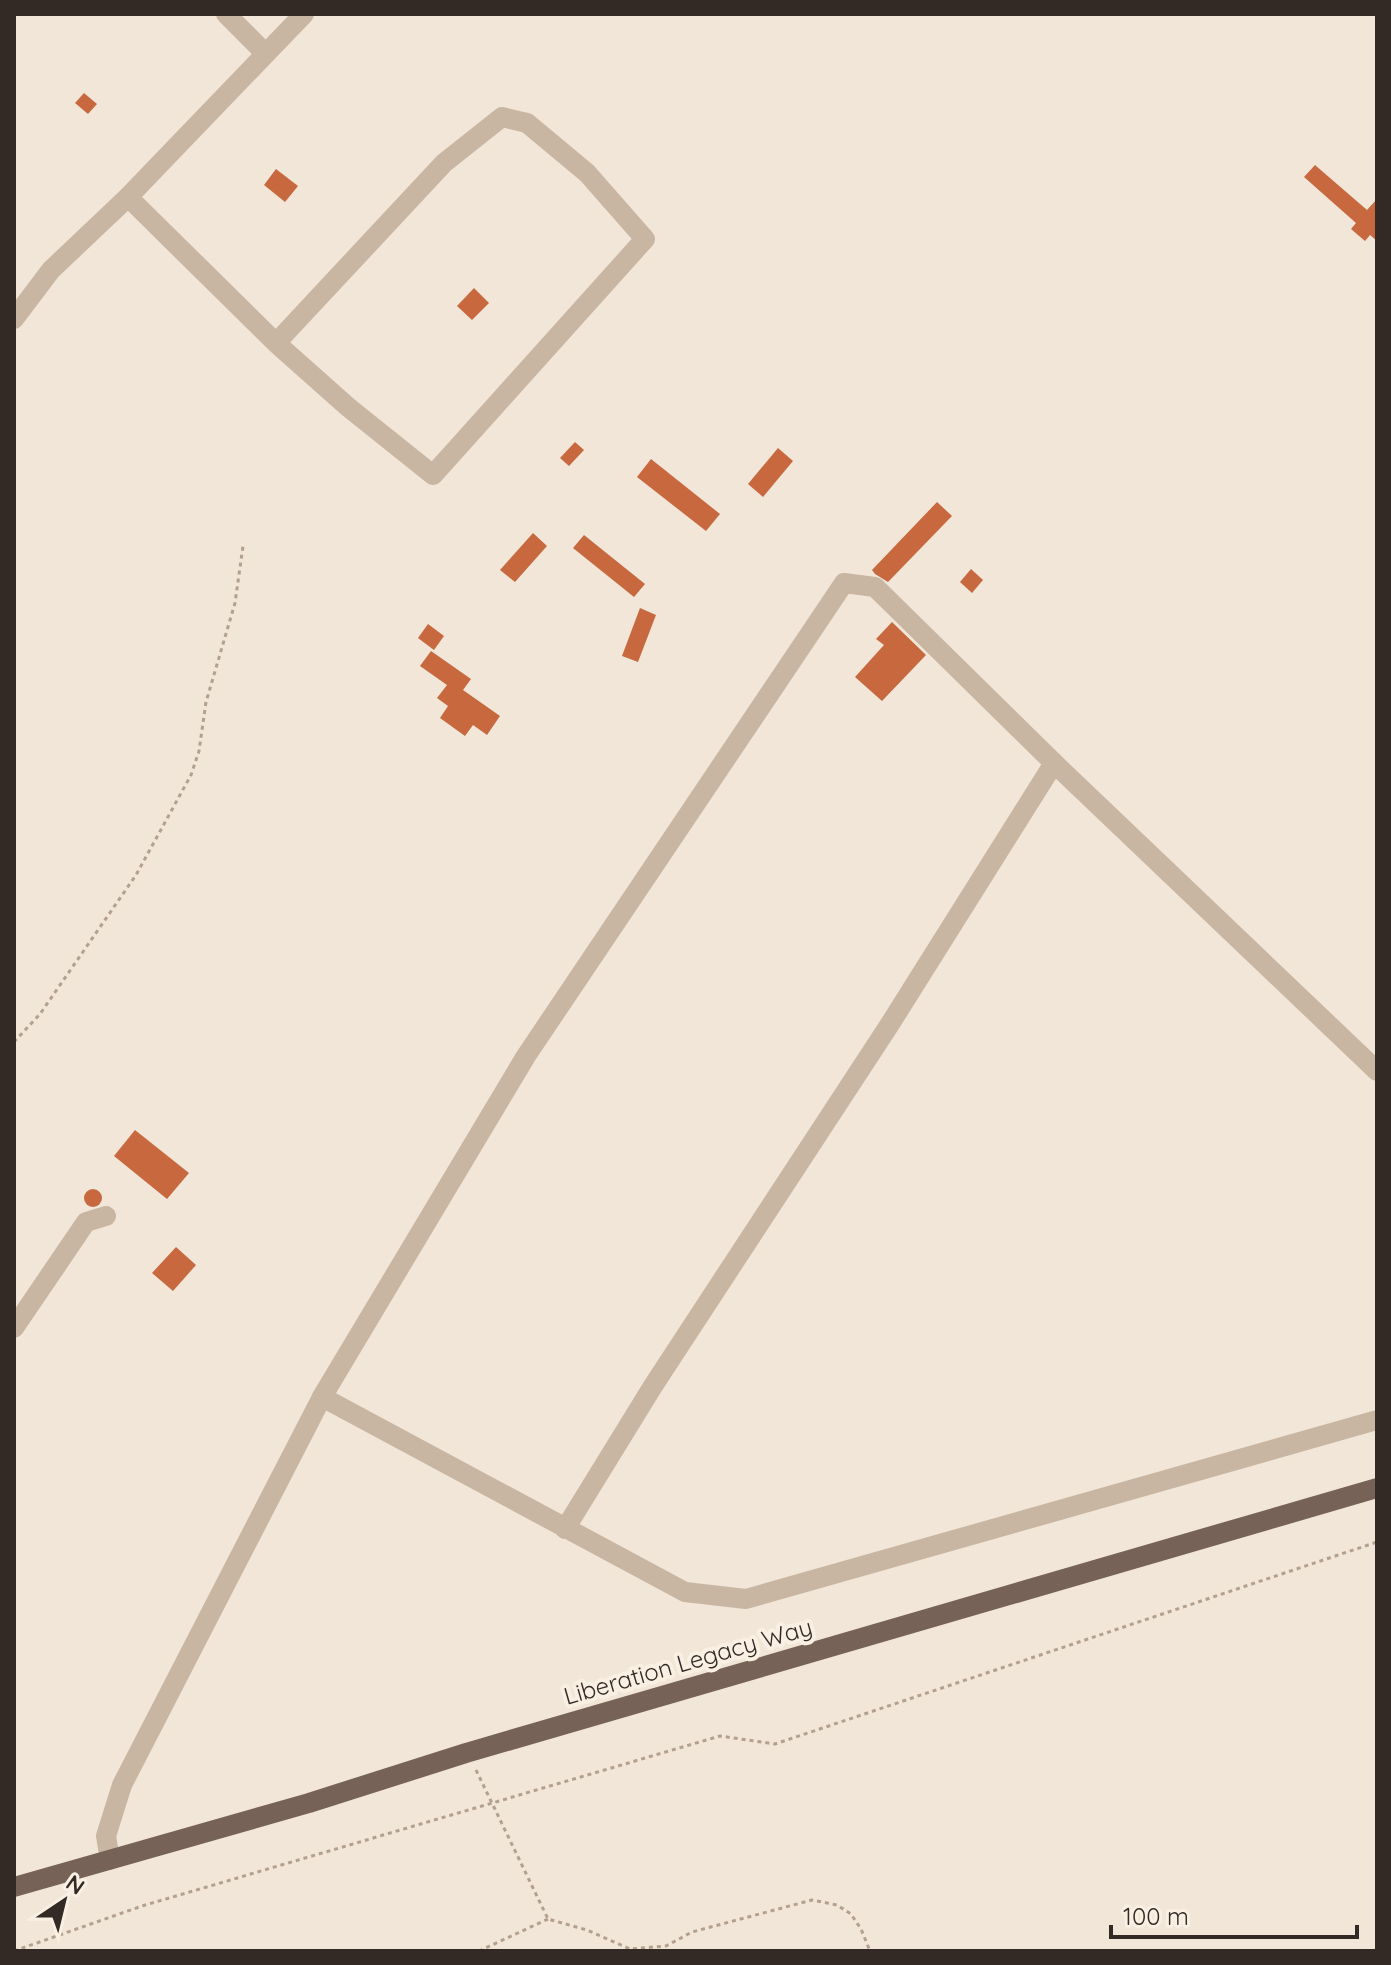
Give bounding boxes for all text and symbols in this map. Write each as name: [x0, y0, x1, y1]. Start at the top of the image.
street label: Liberation Legacy Way: [560, 1611, 815, 1711]
north arrow: [24, 1861, 104, 1941]
text: N: [61, 1869, 90, 1901]
scale bar: [1111, 1889, 1357, 1939]
text: 100 m: [1123, 1901, 1189, 1931]

